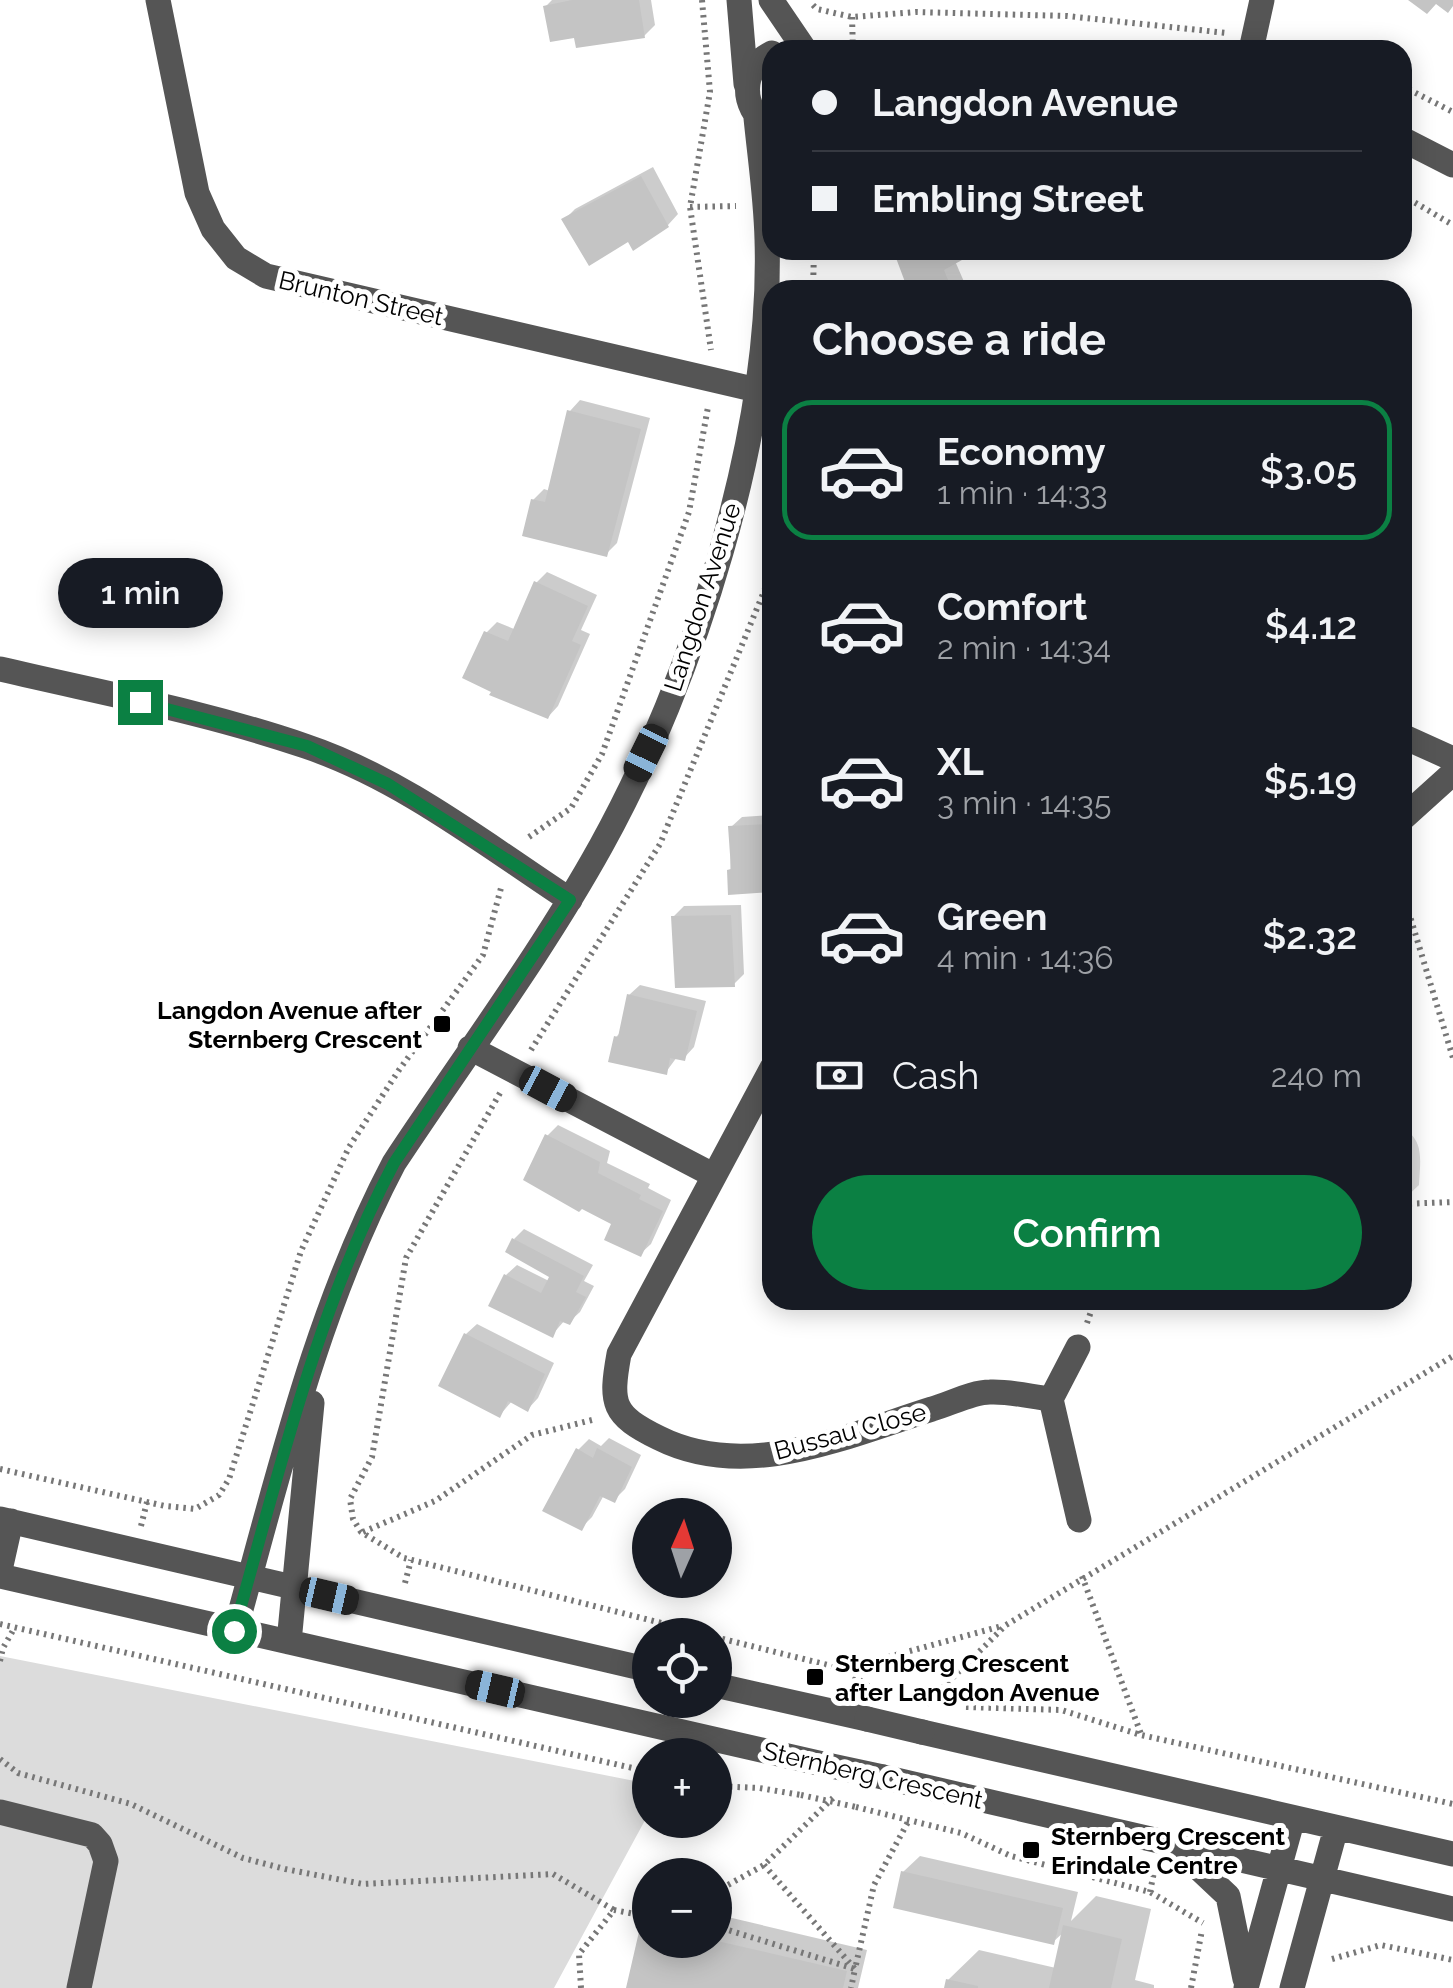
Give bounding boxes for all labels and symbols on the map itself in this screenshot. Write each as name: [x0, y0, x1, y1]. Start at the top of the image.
street label: Brunton Street: [276, 264, 447, 332]
street label: Langdon Avenue: [657, 499, 747, 695]
callout: 1 min: [58, 557, 222, 627]
route end: [118, 680, 163, 725]
car: [619, 719, 673, 787]
place label: Langdon Avenue after Sternberg Crescent: [157, 995, 422, 1054]
marker: Langdon Avenue after Sternberg Crescent: [431, 1013, 453, 1035]
car: [514, 1062, 582, 1116]
street label: Bussau Close: [771, 1396, 929, 1466]
north arrow: [632, 1498, 732, 1598]
car: [296, 1575, 362, 1617]
route start: [212, 1609, 257, 1654]
place label: Sternberg Crescent after Langdon Avenue: [835, 1648, 1099, 1707]
marker: Sternberg Crescent after Langdon Avenue: [804, 1666, 826, 1688]
car: [462, 1668, 528, 1710]
street label: Sternberg Crescent: [760, 1735, 987, 1815]
place label: Sternberg Crescent Erindale Centre: [1051, 1821, 1285, 1880]
marker: Sternberg Crescent Erindale Centre: [1020, 1839, 1042, 1861]

